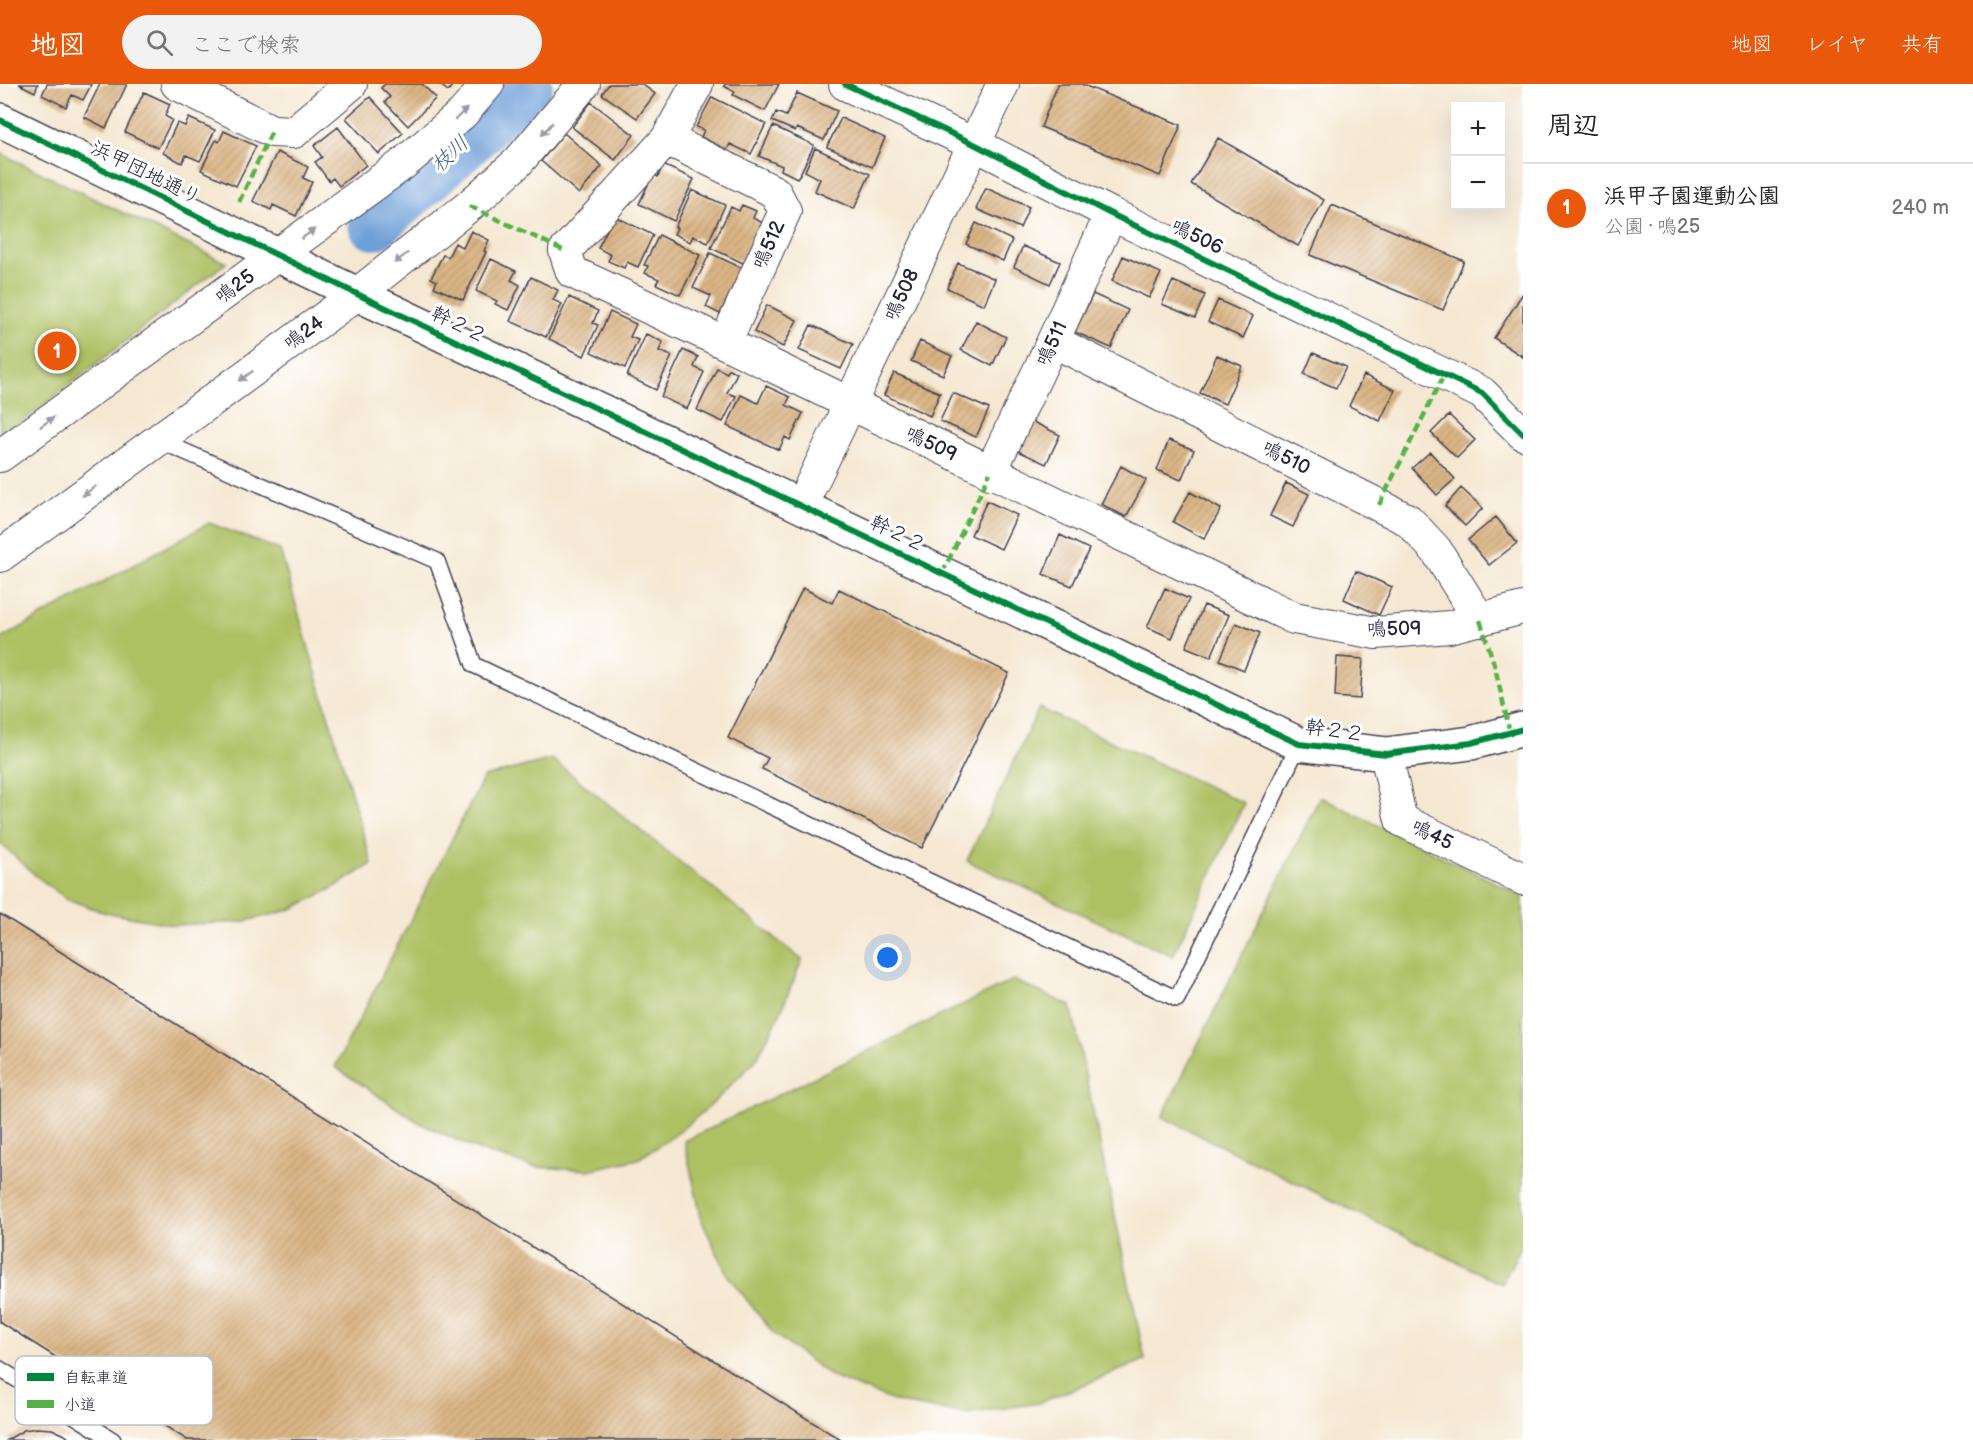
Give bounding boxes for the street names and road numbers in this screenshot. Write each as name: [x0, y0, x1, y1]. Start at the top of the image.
street label: 浜甲団地通り: [87, 136, 205, 210]
street label: 鳴506: [1167, 214, 1227, 260]
street label: 鳴512: [748, 217, 790, 273]
street label: 鳴25: [210, 265, 260, 309]
street label: 鳴508: [880, 265, 924, 325]
street label: 幹２２: [427, 301, 491, 349]
street label: 鳴24: [279, 310, 329, 356]
street label: 鳴511: [1031, 318, 1073, 370]
street label: 鳴509: [901, 421, 961, 467]
street label: 鳴510: [1258, 436, 1314, 480]
street label: 幹２２: [866, 510, 930, 558]
street label: 鳴509: [1366, 617, 1422, 641]
street label: 幹２２: [1304, 715, 1366, 747]
street label: 鳴45: [1407, 815, 1457, 855]

